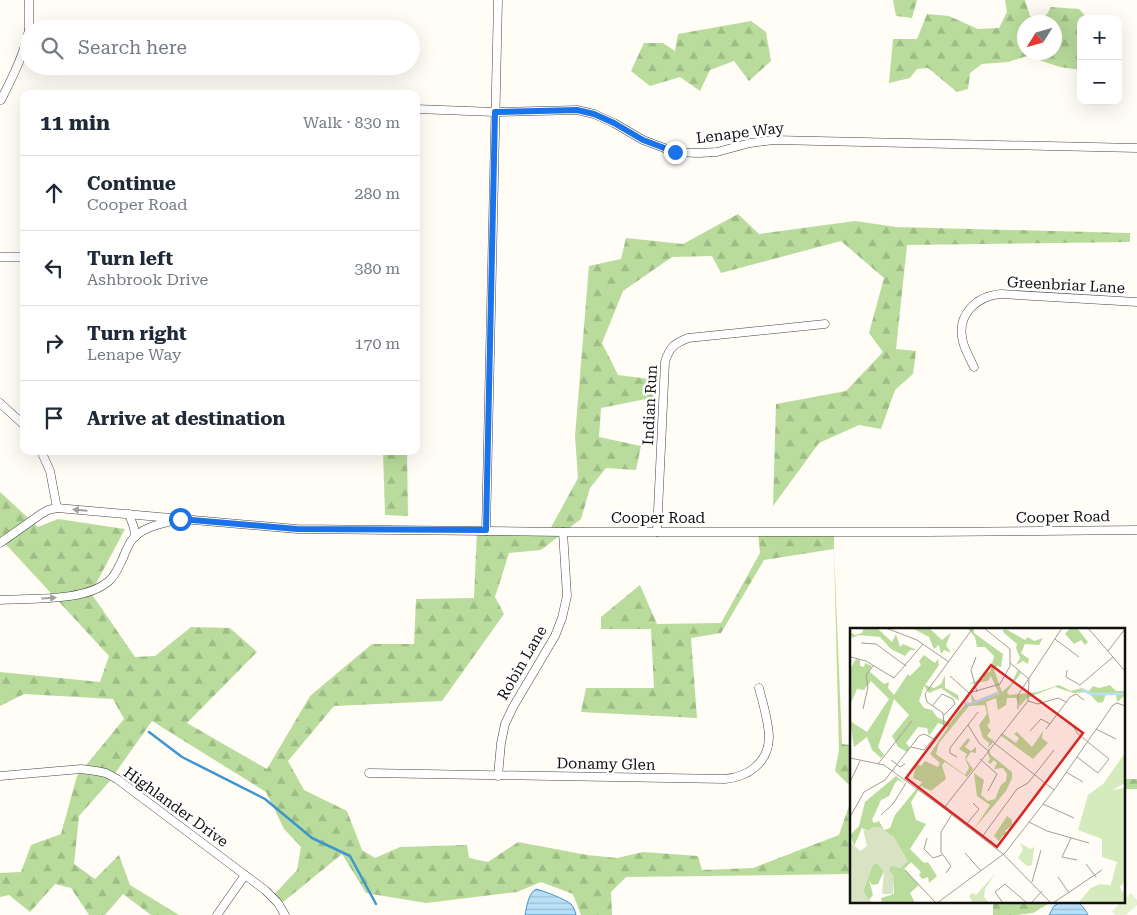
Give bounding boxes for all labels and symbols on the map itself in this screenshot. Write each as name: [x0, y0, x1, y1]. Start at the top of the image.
north arrow: [1017, 15, 1062, 60]
street label: Lenape Way: [695, 119, 785, 147]
route end: [664, 141, 687, 164]
street label: Greenbriar Lane: [1007, 273, 1125, 297]
street label: Indian Run: [639, 364, 661, 446]
one-way arrow: [72, 506, 88, 514]
street label: Cooper Road: [1016, 507, 1111, 527]
route start: [169, 508, 192, 531]
street label: Cooper Road: [611, 509, 705, 527]
one-way arrow: [41, 593, 57, 601]
street label: Robin Lane: [493, 623, 551, 703]
inset map: [850, 628, 1124, 902]
street label: Donamy Glen: [556, 754, 656, 774]
street label: Highlander Drive: [120, 763, 232, 851]

